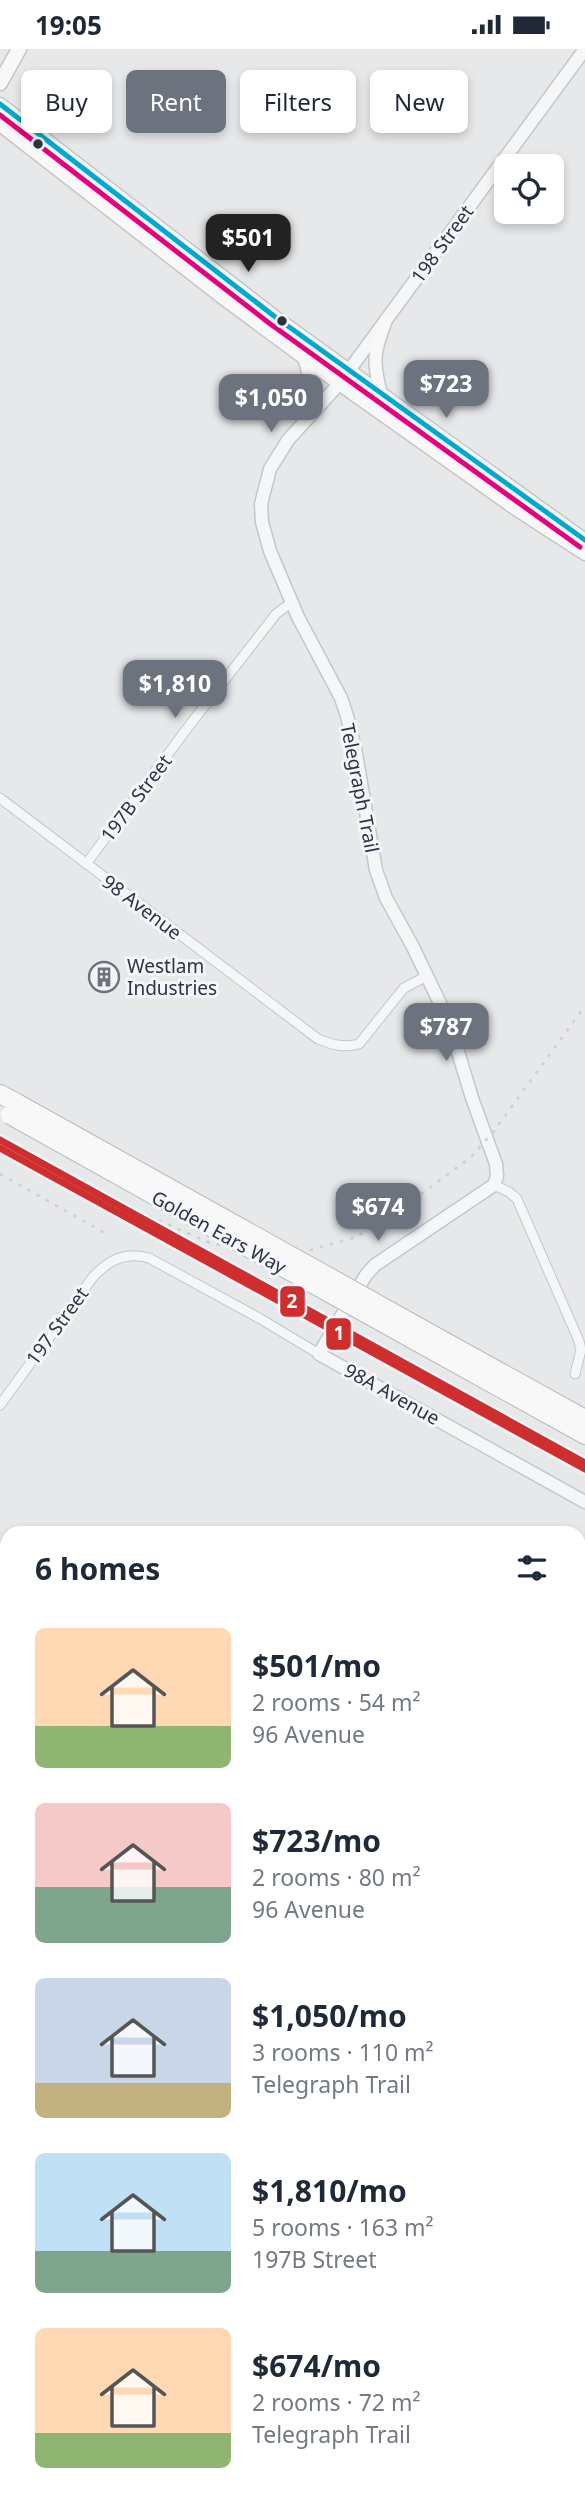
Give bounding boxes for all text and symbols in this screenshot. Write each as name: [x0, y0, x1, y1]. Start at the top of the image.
text: 19:05: [35, 7, 102, 43]
chip: Buy: [21, 70, 112, 133]
chip: Rent: [126, 70, 226, 133]
chip: Filters: [240, 70, 356, 133]
chip: New: [370, 70, 468, 133]
unlabelled marker: [31, 137, 45, 151]
map controls: [494, 154, 564, 224]
button: locate: [494, 154, 564, 224]
street label: 198 Street: [405, 200, 479, 288]
pin: $501: [207, 215, 289, 274]
text: $501: [222, 221, 274, 253]
unlabelled marker: [275, 314, 289, 328]
pin: $723: [405, 361, 487, 420]
text: $723: [420, 367, 472, 399]
pin: $1,050: [214, 375, 328, 434]
text: $1,050: [235, 381, 307, 413]
pin: $1,810: [118, 661, 232, 720]
text: $1,810: [139, 667, 211, 699]
street label: Telegraph Trail: [335, 721, 385, 855]
street label: 197B Street: [95, 749, 177, 847]
street label: 98 Avenue: [97, 869, 187, 945]
place label: Westlam Industries: [127, 953, 217, 1001]
building icon: Westlam Industries: [87, 960, 121, 994]
pin: $787: [405, 1003, 487, 1063]
text: $787: [420, 1010, 472, 1042]
pin: $674: [337, 1183, 419, 1243]
street label: Golden Ears Way: [147, 1184, 291, 1280]
text: $674: [352, 1190, 404, 1222]
street label: 197 Street: [20, 1282, 94, 1370]
line badge: 2: [279, 1285, 306, 1318]
text: 2: [287, 1288, 298, 1314]
line badge: 1: [325, 1317, 352, 1351]
text: 1: [334, 1320, 344, 1346]
street label: 98A Avenue: [340, 1357, 444, 1431]
text: 6 homes: [35, 1548, 160, 1589]
icon: filters: [513, 1549, 551, 1587]
text: $501/mo: [252, 1645, 381, 1686]
icon: home: [91, 1656, 175, 1740]
text: 2 rooms · 54 m²: [252, 1686, 421, 1718]
text: 96 Avenue: [252, 1718, 365, 1750]
text: $723/mo: [252, 1820, 381, 1861]
icon: home: [91, 1831, 175, 1915]
text: 2 rooms · 80 m²: [252, 1861, 421, 1893]
text: 96 Avenue: [252, 1893, 365, 1925]
text: $1,050/mo: [252, 1995, 407, 2036]
icon: home: [91, 2006, 175, 2090]
text: 3 rooms · 110 m²: [252, 2036, 434, 2068]
text: Telegraph Trail: [252, 2068, 411, 2100]
text: $1,810/mo: [252, 2170, 407, 2211]
icon: home: [91, 2181, 175, 2265]
text: 5 rooms · 163 m²: [252, 2211, 434, 2243]
text: 197B Street: [252, 2243, 377, 2275]
text: $674/mo: [252, 2345, 381, 2386]
icon: home: [91, 2356, 175, 2440]
text: 2 rooms · 72 m²: [252, 2386, 421, 2418]
text: Telegraph Trail: [252, 2418, 411, 2450]

